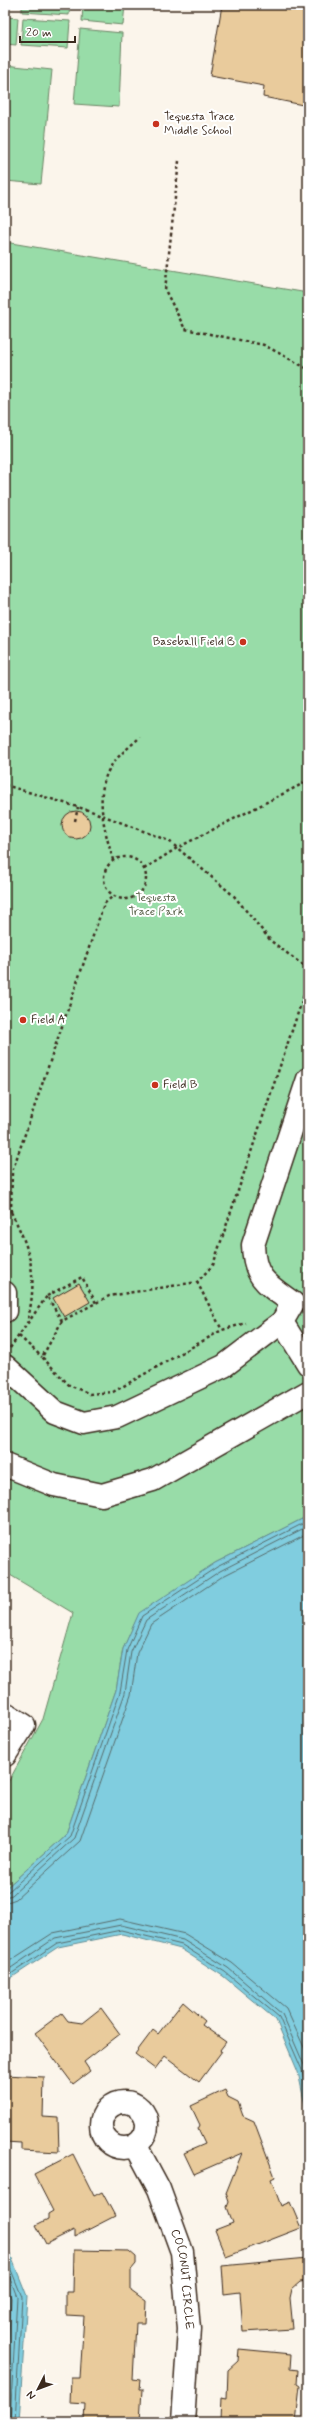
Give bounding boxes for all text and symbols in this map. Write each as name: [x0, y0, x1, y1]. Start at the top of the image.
scale bar: [20, 18, 75, 44]
text: 20 m: [26, 25, 52, 41]
place label: Tequesta Trace Middle School: [164, 109, 235, 139]
marker: Tequesta Trace Middle School: [151, 119, 161, 129]
place label: Baseball Field B: [153, 634, 235, 650]
marker: Baseball Field B: [238, 637, 248, 647]
park label: Tequesta Trace Park: [128, 890, 184, 920]
place label: Field A: [31, 1012, 66, 1028]
marker: Field A: [18, 1015, 28, 1025]
place label: Field B: [163, 1077, 198, 1093]
marker: Field B: [150, 1080, 160, 1090]
street label: COCONUT CIRCLE: [166, 2227, 197, 2331]
north arrow: [18, 2369, 58, 2409]
text: N: [24, 2388, 39, 2402]

